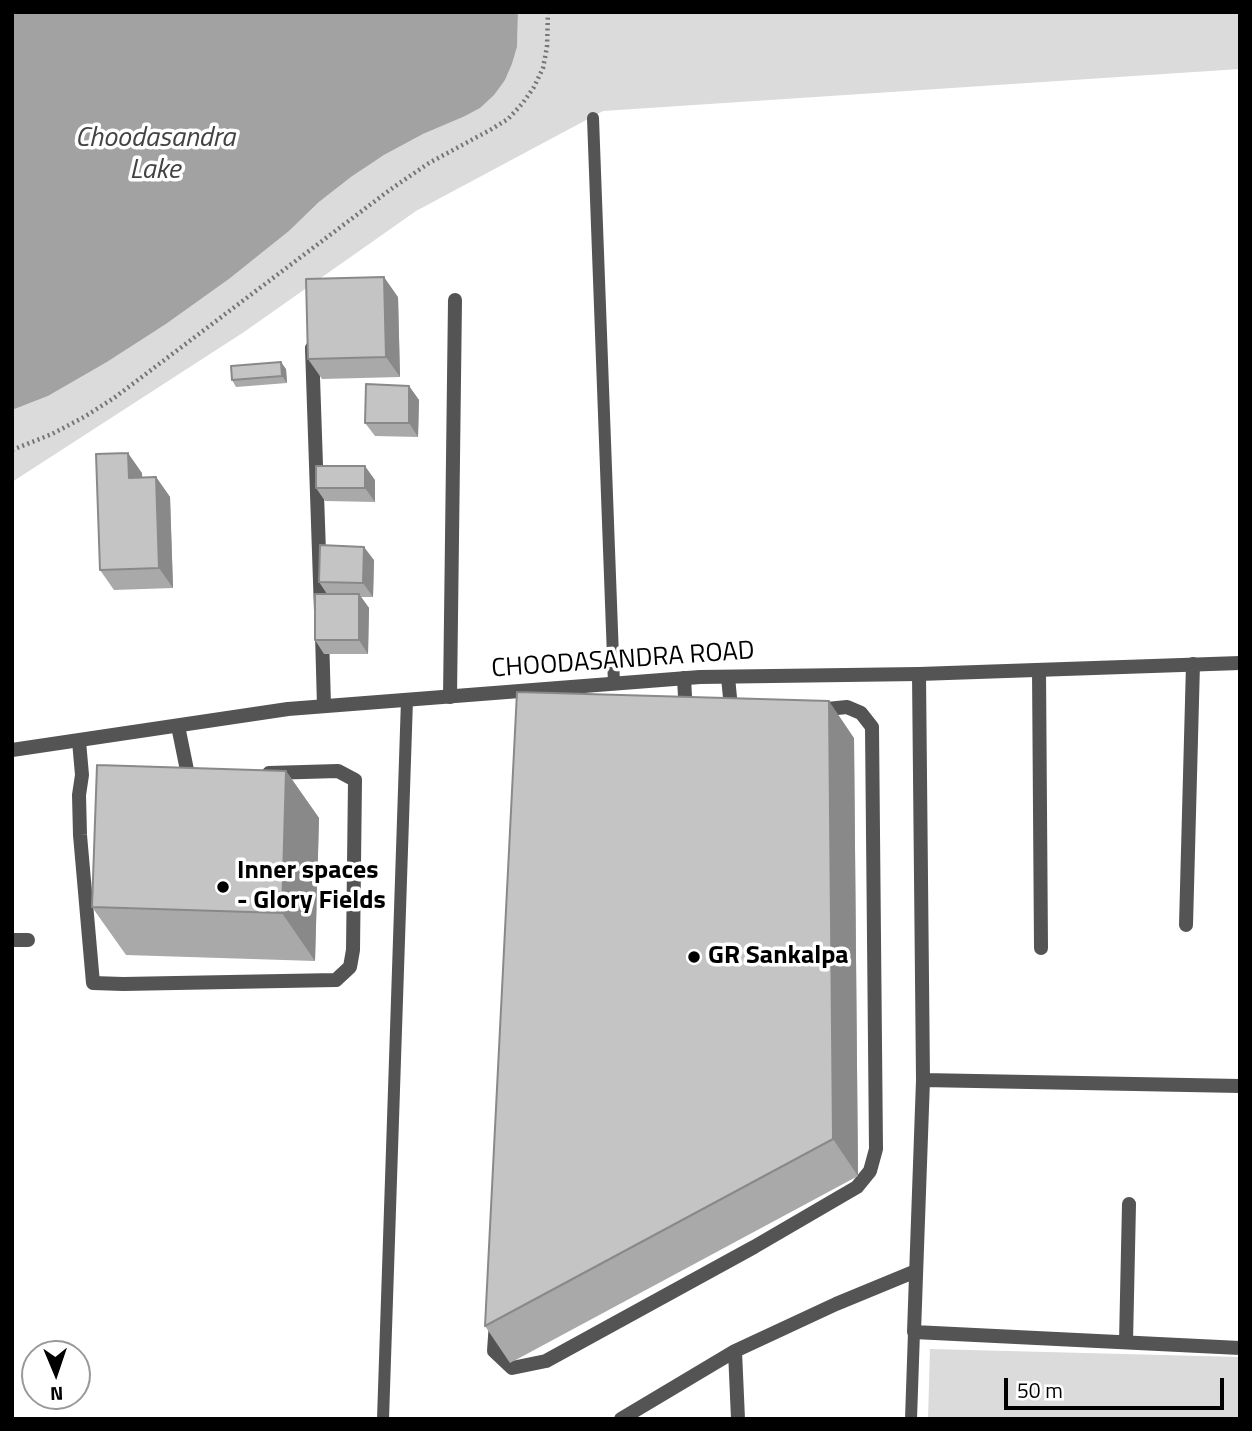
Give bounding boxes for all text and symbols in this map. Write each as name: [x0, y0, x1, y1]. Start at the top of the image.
water label: Choodasandra Lake: [75, 122, 235, 188]
street label: CHOODASANDRA ROAD: [490, 636, 756, 686]
place label: Inner spaces - Glory Fields: [237, 856, 386, 917]
marker: Inner spaces - Glory Fields: [215, 879, 231, 895]
place label: GR Sankalpa: [708, 941, 849, 973]
marker: GR Sankalpa: [686, 949, 702, 965]
north arrow: [21, 1340, 91, 1410]
scale bar: [1007, 1364, 1228, 1408]
text: 50 m: [1017, 1374, 1063, 1406]
text: N: [50, 1380, 64, 1409]

